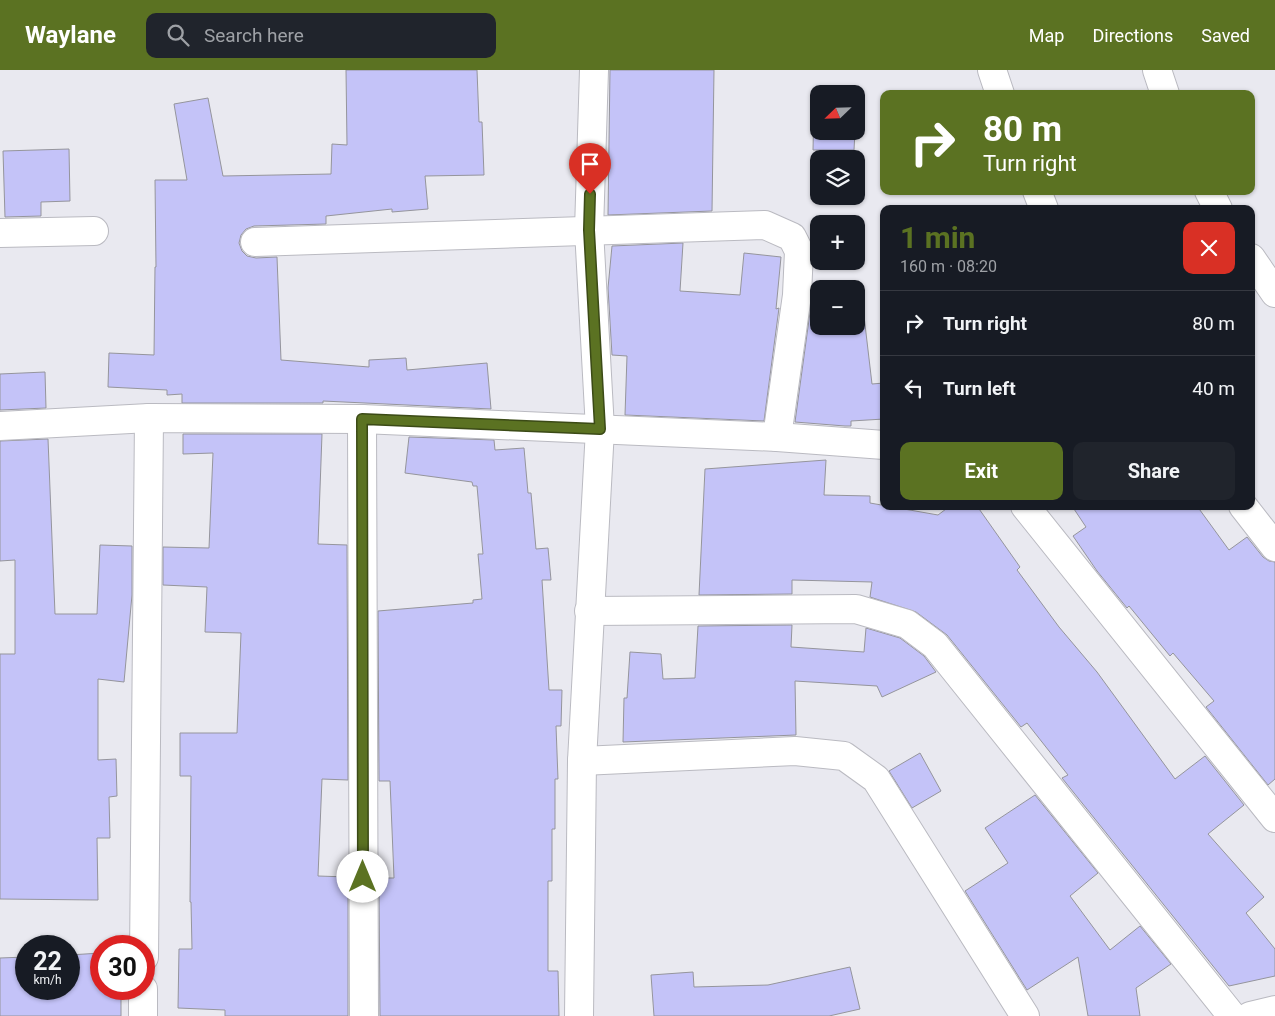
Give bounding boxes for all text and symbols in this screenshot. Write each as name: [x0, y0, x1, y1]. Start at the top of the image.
search box: [146, 13, 496, 58]
text: Waylane: [25, 21, 116, 49]
icon: search: [164, 21, 192, 49]
text: Search here: [204, 24, 304, 47]
text: Map: [1029, 25, 1064, 46]
text: Directions: [1092, 25, 1173, 46]
text: Saved: [1201, 25, 1250, 46]
north arrow: [810, 85, 865, 140]
map controls: [810, 85, 865, 335]
text: 80 m: [983, 109, 1062, 150]
icon: right: [900, 110, 965, 175]
pin: [569, 143, 611, 194]
icon: arrive: [576, 150, 604, 178]
button: layers: [810, 150, 865, 205]
text: Turn right: [983, 151, 1077, 176]
button: +: [810, 215, 865, 270]
text: 1 min: [900, 220, 975, 255]
button: close: [1183, 222, 1235, 274]
text: 160 m · 08:20: [900, 257, 997, 276]
button: −: [810, 280, 865, 335]
icon: right: [900, 309, 928, 337]
text: Turn right: [943, 312, 1027, 335]
text: 80 m: [1192, 312, 1235, 335]
icon: left: [900, 374, 928, 402]
text: Turn left: [943, 377, 1016, 400]
text: 40 m: [1192, 377, 1235, 400]
button: Exit: [900, 442, 1063, 500]
button: Share: [1073, 442, 1235, 500]
position arrow: [336, 850, 388, 902]
speed limit sign: 30: [90, 935, 155, 1000]
text: 22: [33, 947, 62, 976]
text: km/h: [33, 973, 62, 987]

